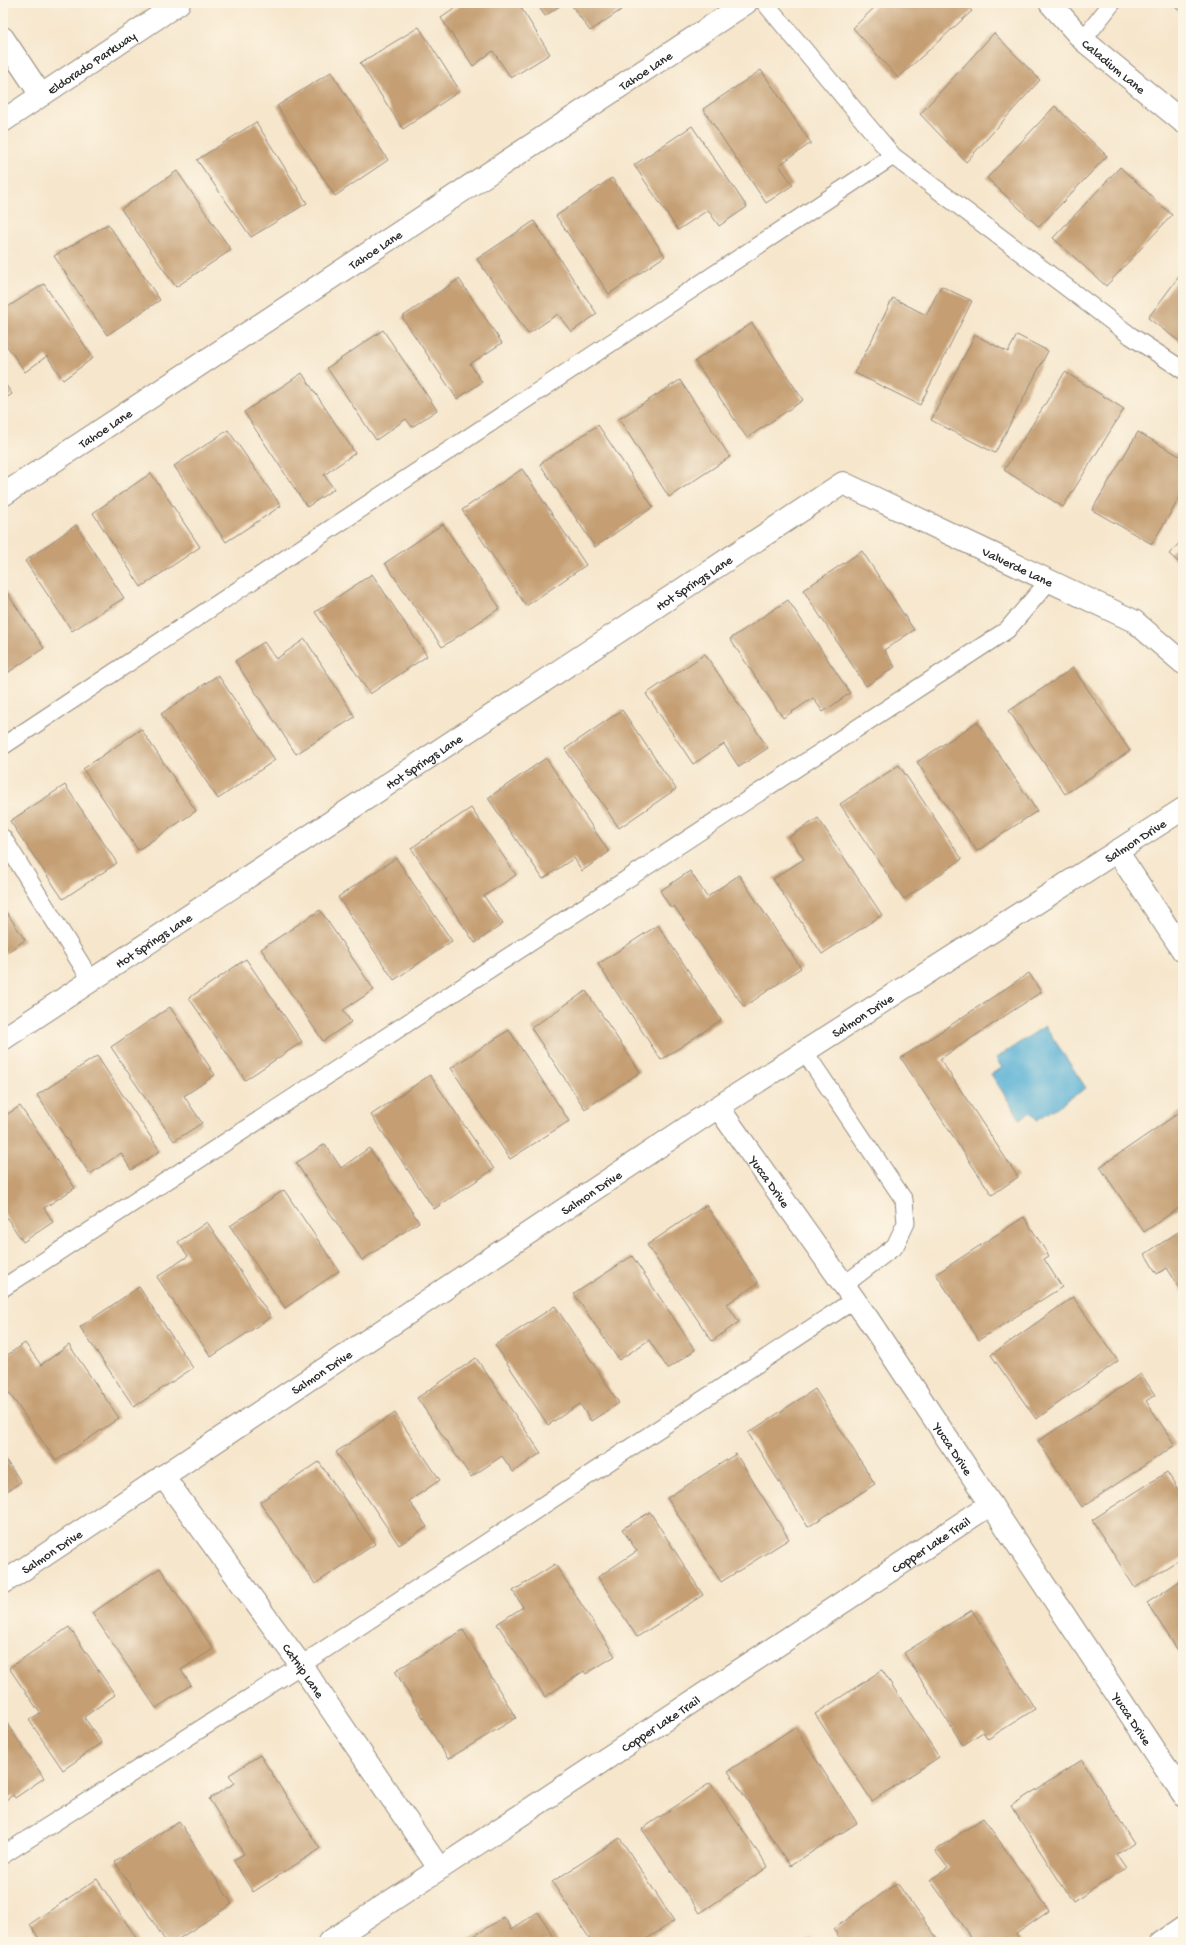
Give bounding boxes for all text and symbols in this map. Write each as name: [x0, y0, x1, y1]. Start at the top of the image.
street label: Eldorado Parkway: [45, 29, 140, 99]
street label: Caladium Lane: [1078, 37, 1148, 98]
street label: Tahoe Lane: [616, 49, 676, 96]
street label: Tahoe Lane: [346, 228, 406, 274]
street label: Tahoe Lane: [76, 407, 136, 453]
street label: Valverde Lane: [978, 545, 1055, 592]
street label: Hot Springs Lane: [654, 553, 736, 615]
street label: Hot Springs Lane: [383, 732, 466, 794]
street label: Salmon Drive: [1103, 817, 1170, 867]
street label: Hot Springs Lane: [113, 911, 196, 973]
street label: Salmon Drive: [830, 992, 897, 1042]
street label: Yucca Drive: [745, 1153, 792, 1212]
street label: Salmon Drive: [559, 1168, 625, 1219]
street label: Salmon Drive: [289, 1348, 356, 1399]
street label: Yucca Drive: [928, 1420, 975, 1479]
street label: Copper Lake Trail: [890, 1515, 974, 1578]
street label: Salmon Drive: [19, 1527, 86, 1579]
street label: Catnip Lane: [278, 1641, 326, 1702]
street label: Yucca Drive: [1108, 1690, 1154, 1749]
street label: Copper Lake Trail: [619, 1694, 704, 1756]

